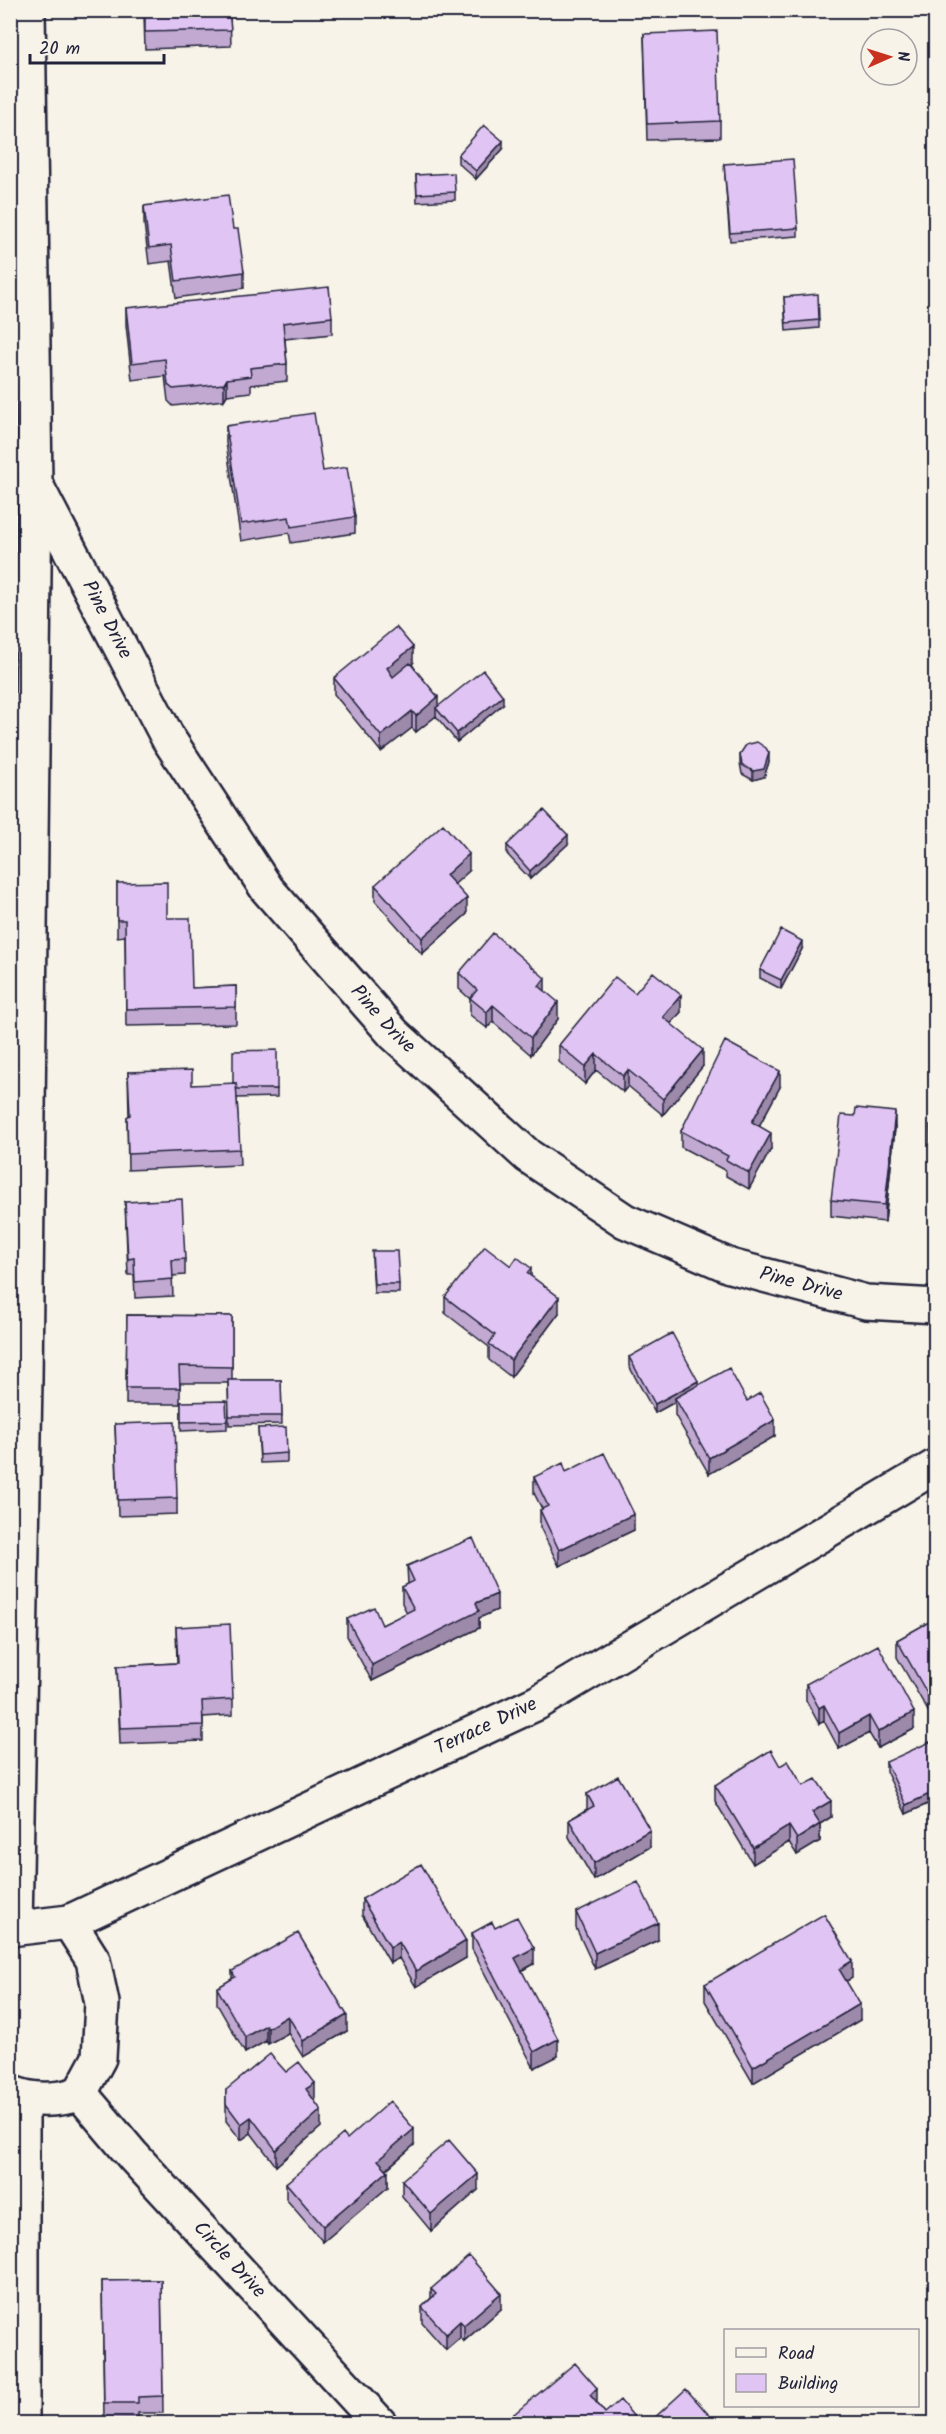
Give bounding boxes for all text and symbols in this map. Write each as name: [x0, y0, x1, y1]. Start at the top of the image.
scale bar: [30, 27, 164, 65]
north arrow: [859, 27, 919, 87]
text: 20 m: [39, 35, 80, 64]
text: N: [890, 51, 915, 62]
street label: Pine Drive: [73, 575, 140, 665]
street label: Pine Drive: [342, 978, 423, 1062]
street label: Pine Drive: [756, 1258, 846, 1311]
street label: Terrace Drive: [430, 1689, 543, 1765]
street label: Circle Drive: [185, 2214, 273, 2306]
legend: [724, 2329, 919, 2407]
text: Road: [778, 2340, 815, 2369]
text: Building: [778, 2370, 838, 2399]

